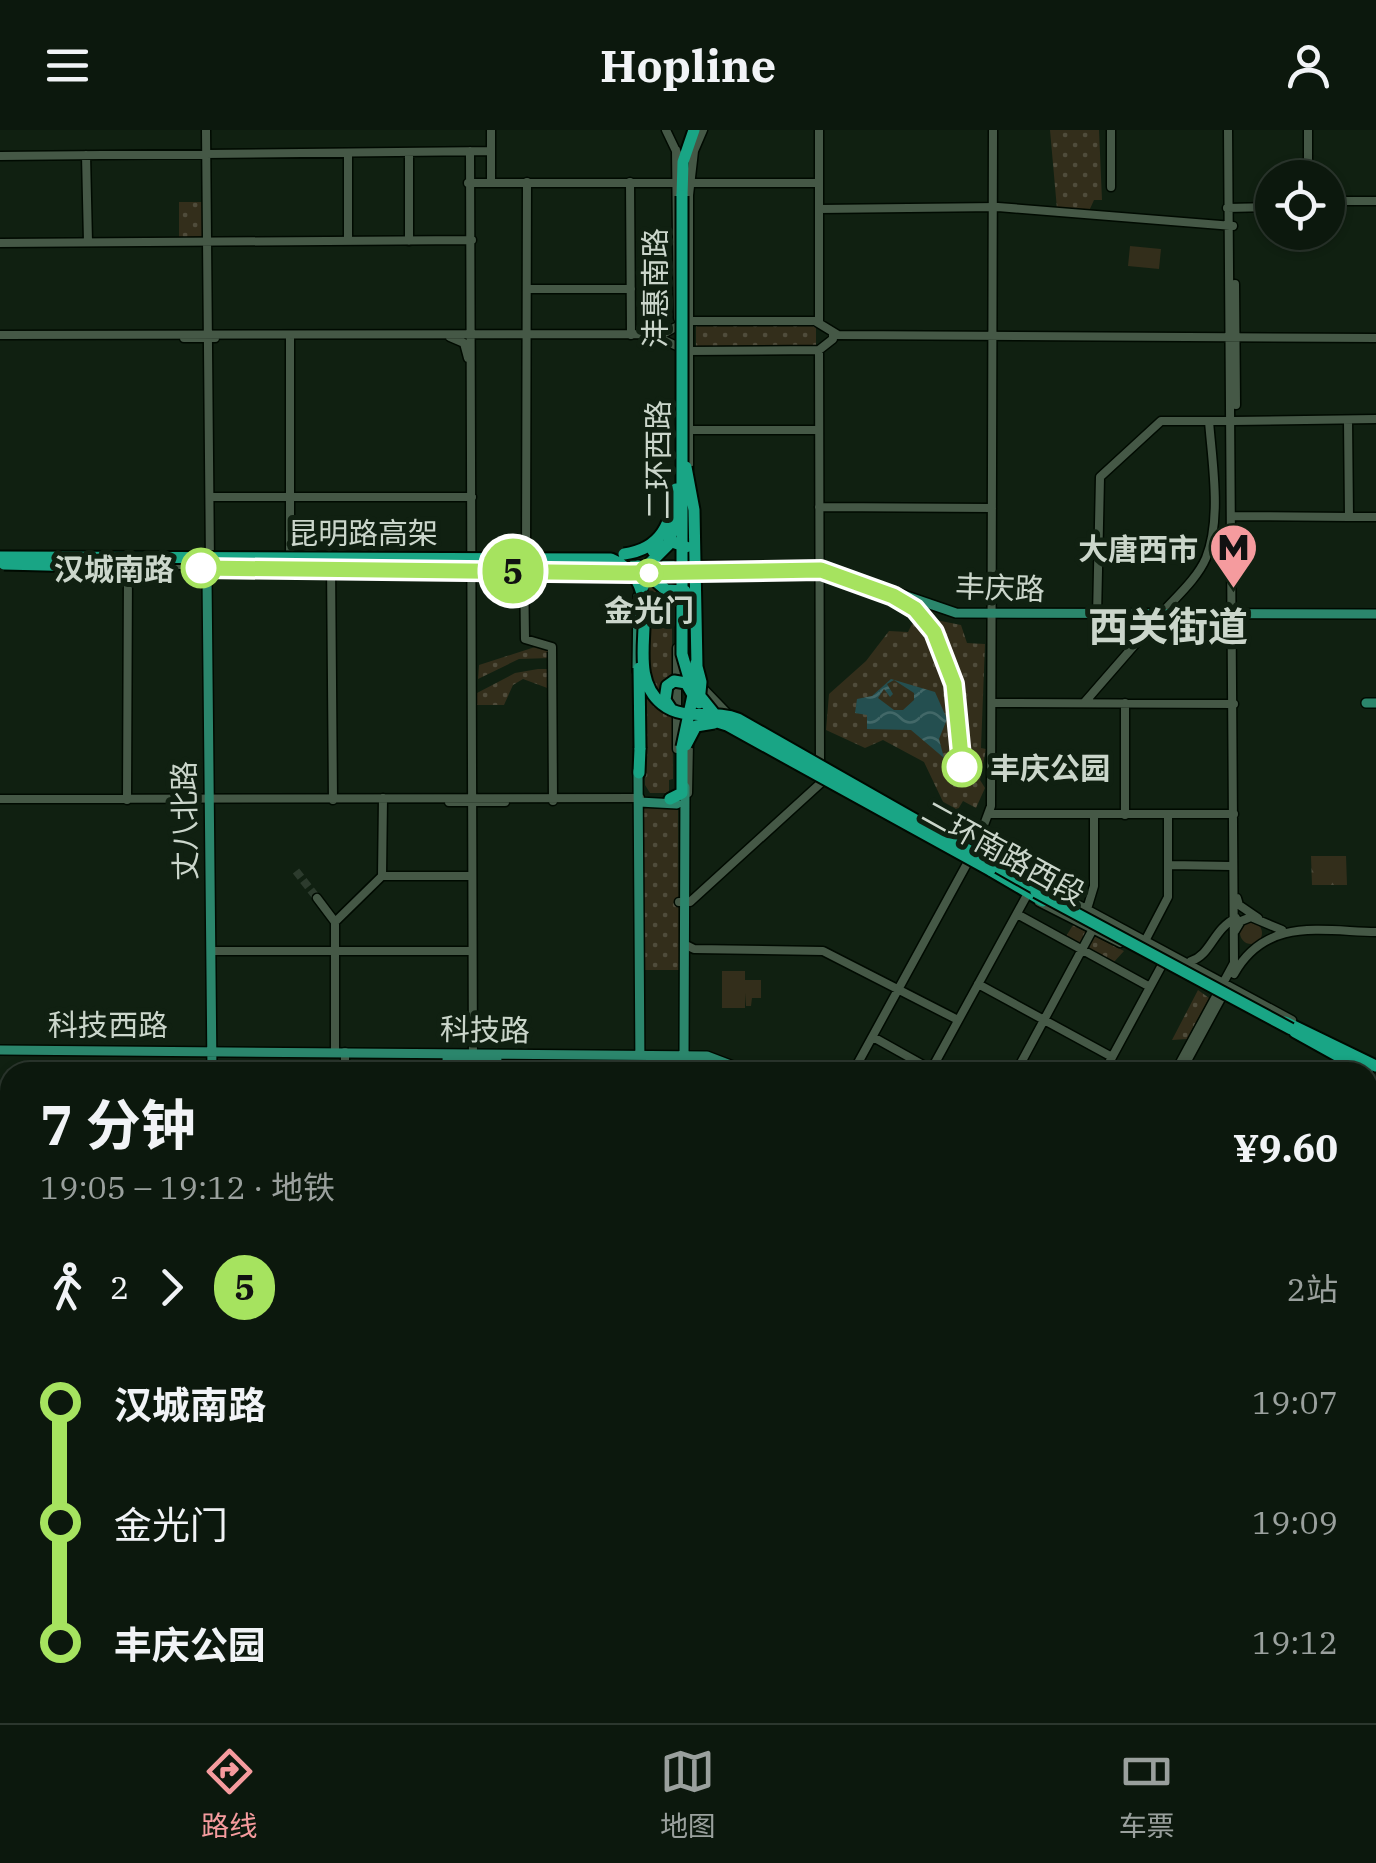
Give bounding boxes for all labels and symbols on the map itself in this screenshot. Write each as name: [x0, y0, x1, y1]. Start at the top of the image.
street label: 沣惠南路: [635, 228, 674, 348]
street label: 二环西路: [638, 400, 677, 520]
street label: 昆明路高架: [288, 513, 438, 552]
metro station icon: 大唐西市: [1207, 522, 1259, 590]
place label: 大唐西市: [1078, 529, 1198, 568]
line badge: 5: [480, 538, 546, 604]
place label: 汉城南路: [54, 549, 174, 588]
marker: 汉城南路: [182, 549, 220, 587]
marker: 金光门: [636, 560, 662, 586]
street label: 丰庆路: [954, 566, 1046, 608]
place label: 金光门: [604, 590, 694, 629]
district label: 西关街道: [1088, 600, 1248, 652]
marker: 丰庆公园: [943, 748, 981, 786]
place label: 丰庆公园: [990, 748, 1110, 787]
street label: 丈八北路: [163, 761, 205, 881]
street label: 二环南路西段: [916, 791, 1092, 913]
street label: 科技西路: [48, 1005, 168, 1044]
street label: 科技路: [440, 1009, 530, 1049]

